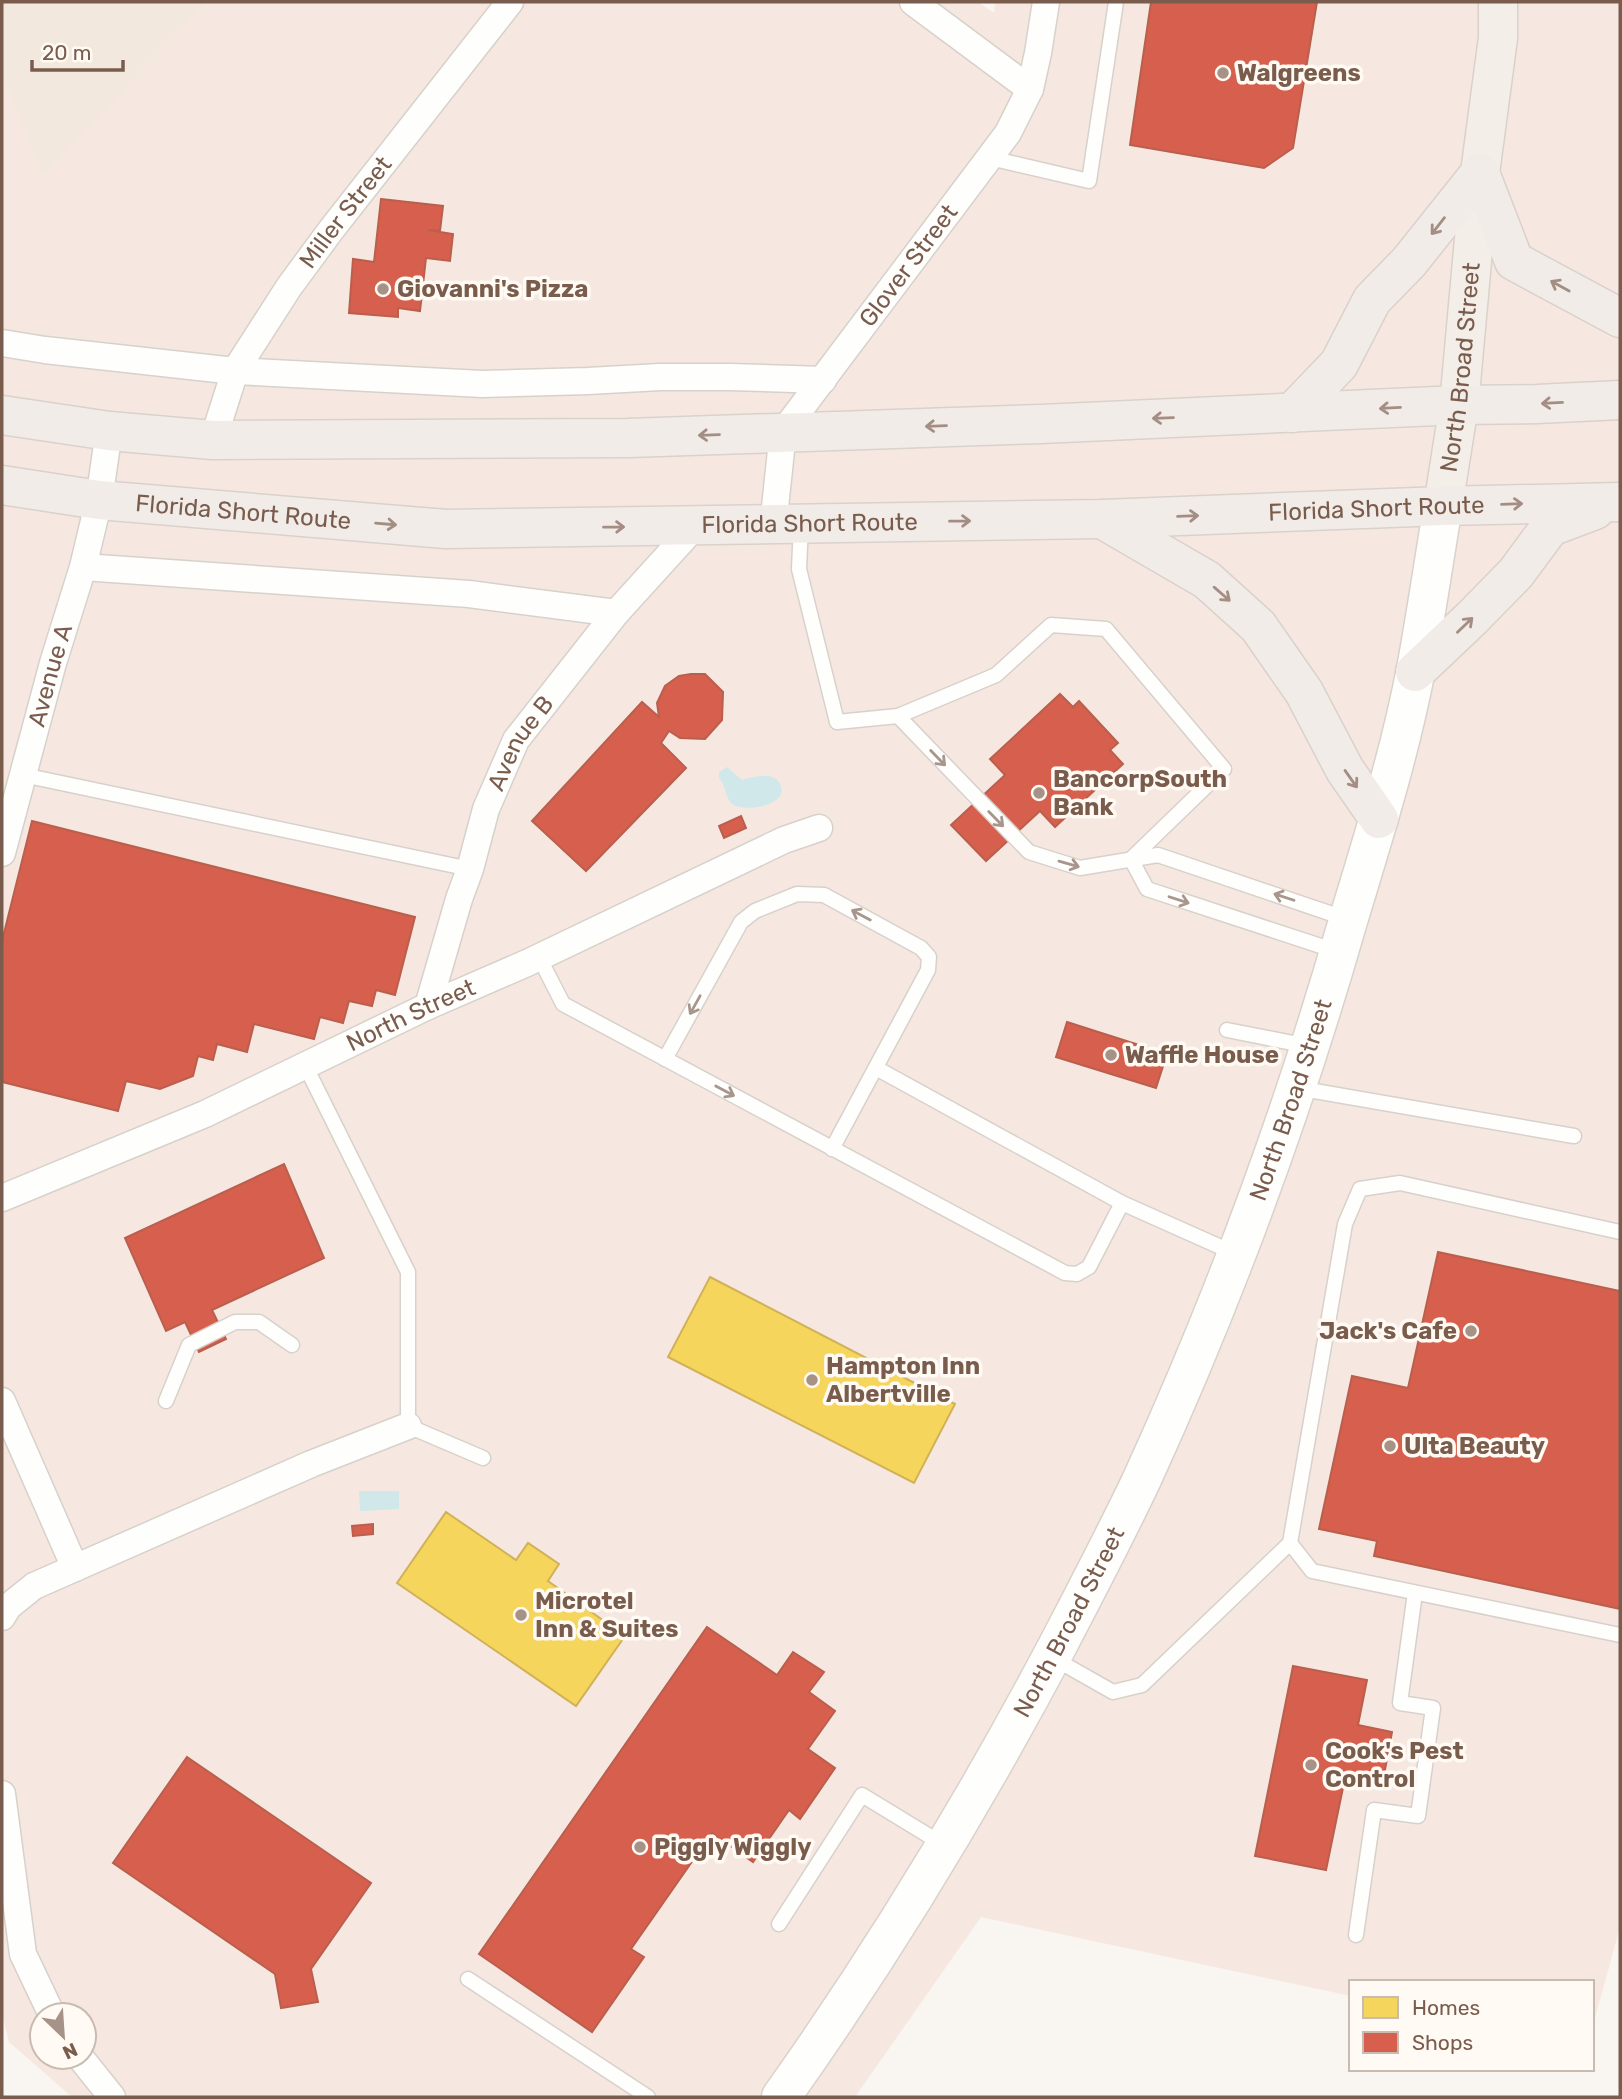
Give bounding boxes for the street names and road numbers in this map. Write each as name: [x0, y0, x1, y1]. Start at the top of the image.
street label: Miller Street: [294, 151, 398, 274]
street label: Glover Street: [853, 199, 963, 332]
street label: North Broad Street: [1435, 261, 1486, 474]
street label: Florida Short Route: [134, 489, 352, 535]
street label: Florida Short Route: [1268, 491, 1485, 527]
street label: Florida Short Route: [701, 508, 918, 539]
street label: Avenue A: [23, 621, 78, 730]
street label: Avenue B: [482, 690, 559, 795]
street label: North Street: [342, 973, 479, 1057]
street label: North Broad Street: [1244, 996, 1338, 1205]
street label: North Broad Street: [1008, 1522, 1130, 1722]

